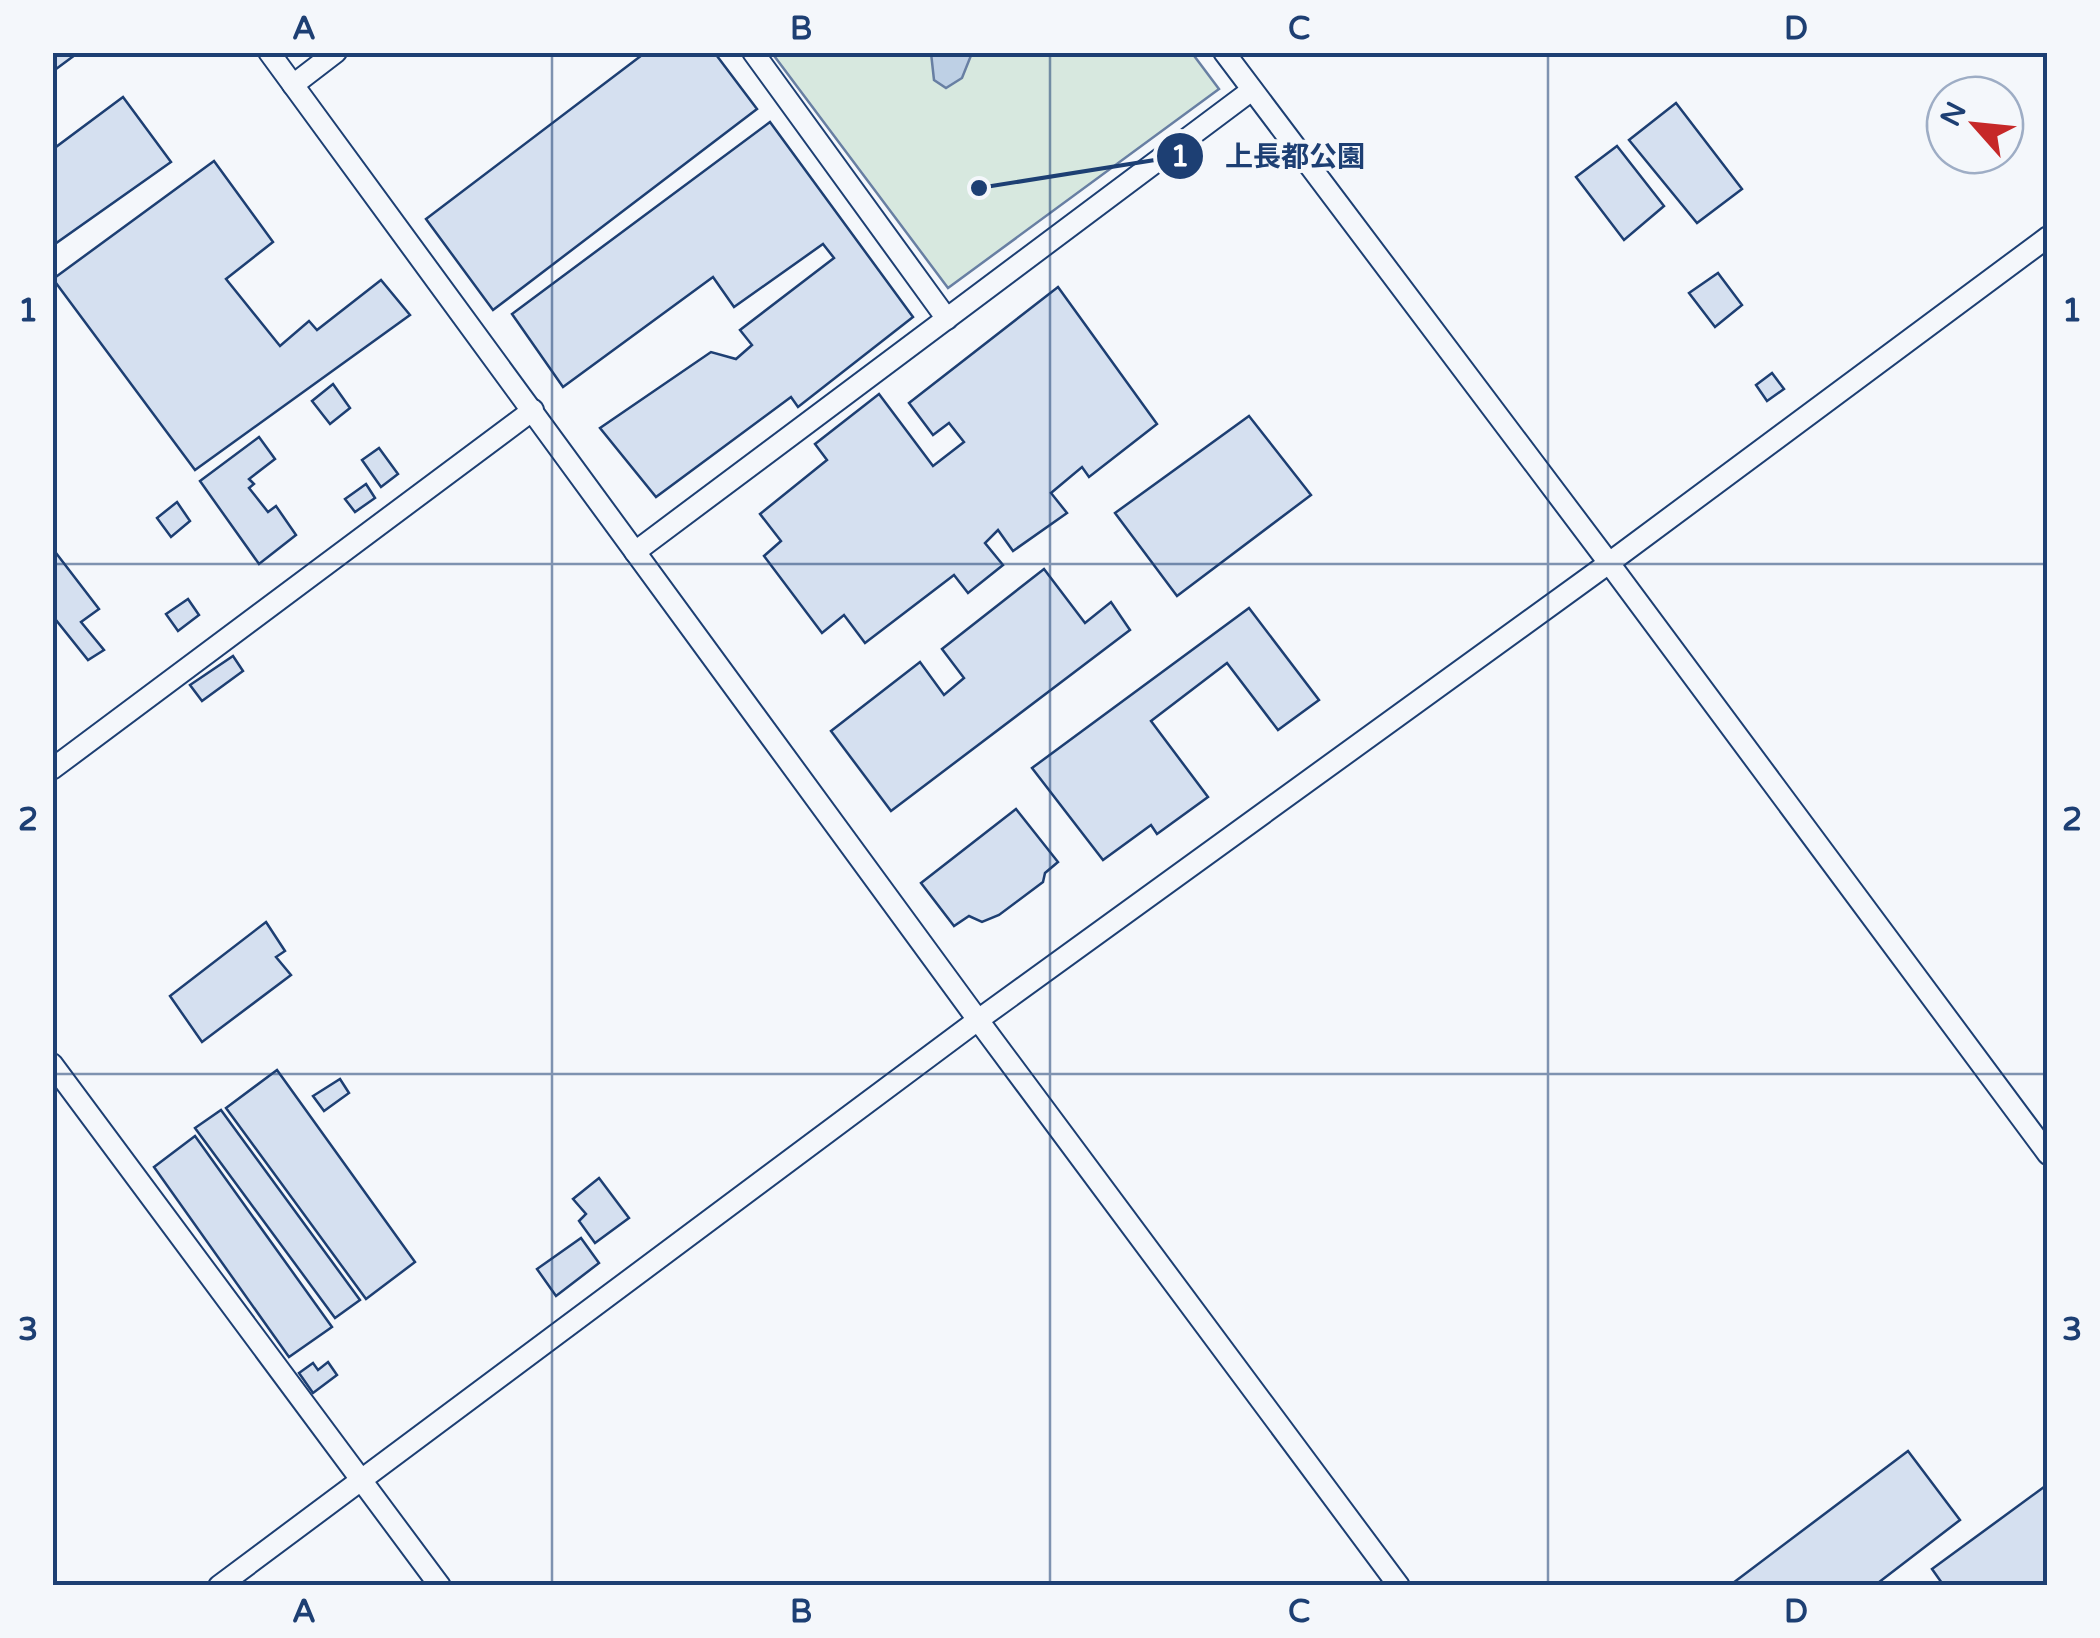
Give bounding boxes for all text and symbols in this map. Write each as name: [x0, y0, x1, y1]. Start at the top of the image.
text: A: [292, 10, 316, 48]
text: B: [790, 10, 812, 48]
text: C: [1288, 10, 1310, 48]
text: D: [1784, 10, 1808, 48]
north arrow: [1925, 75, 2025, 175]
text: N: [1933, 96, 1974, 132]
callout: 上長都公園: [1155, 127, 1385, 185]
text: 1: [1171, 138, 1189, 175]
text: 上長都公園: [1225, 140, 1365, 174]
text: 1: [18, 292, 38, 330]
text: 1: [2062, 292, 2082, 330]
text: 2: [18, 801, 38, 839]
text: 2: [2062, 801, 2082, 839]
text: 3: [18, 1311, 38, 1349]
text: 3: [2062, 1311, 2082, 1349]
text: A: [292, 1593, 316, 1631]
text: B: [790, 1593, 812, 1631]
text: C: [1288, 1593, 1310, 1631]
text: D: [1784, 1593, 1808, 1631]

